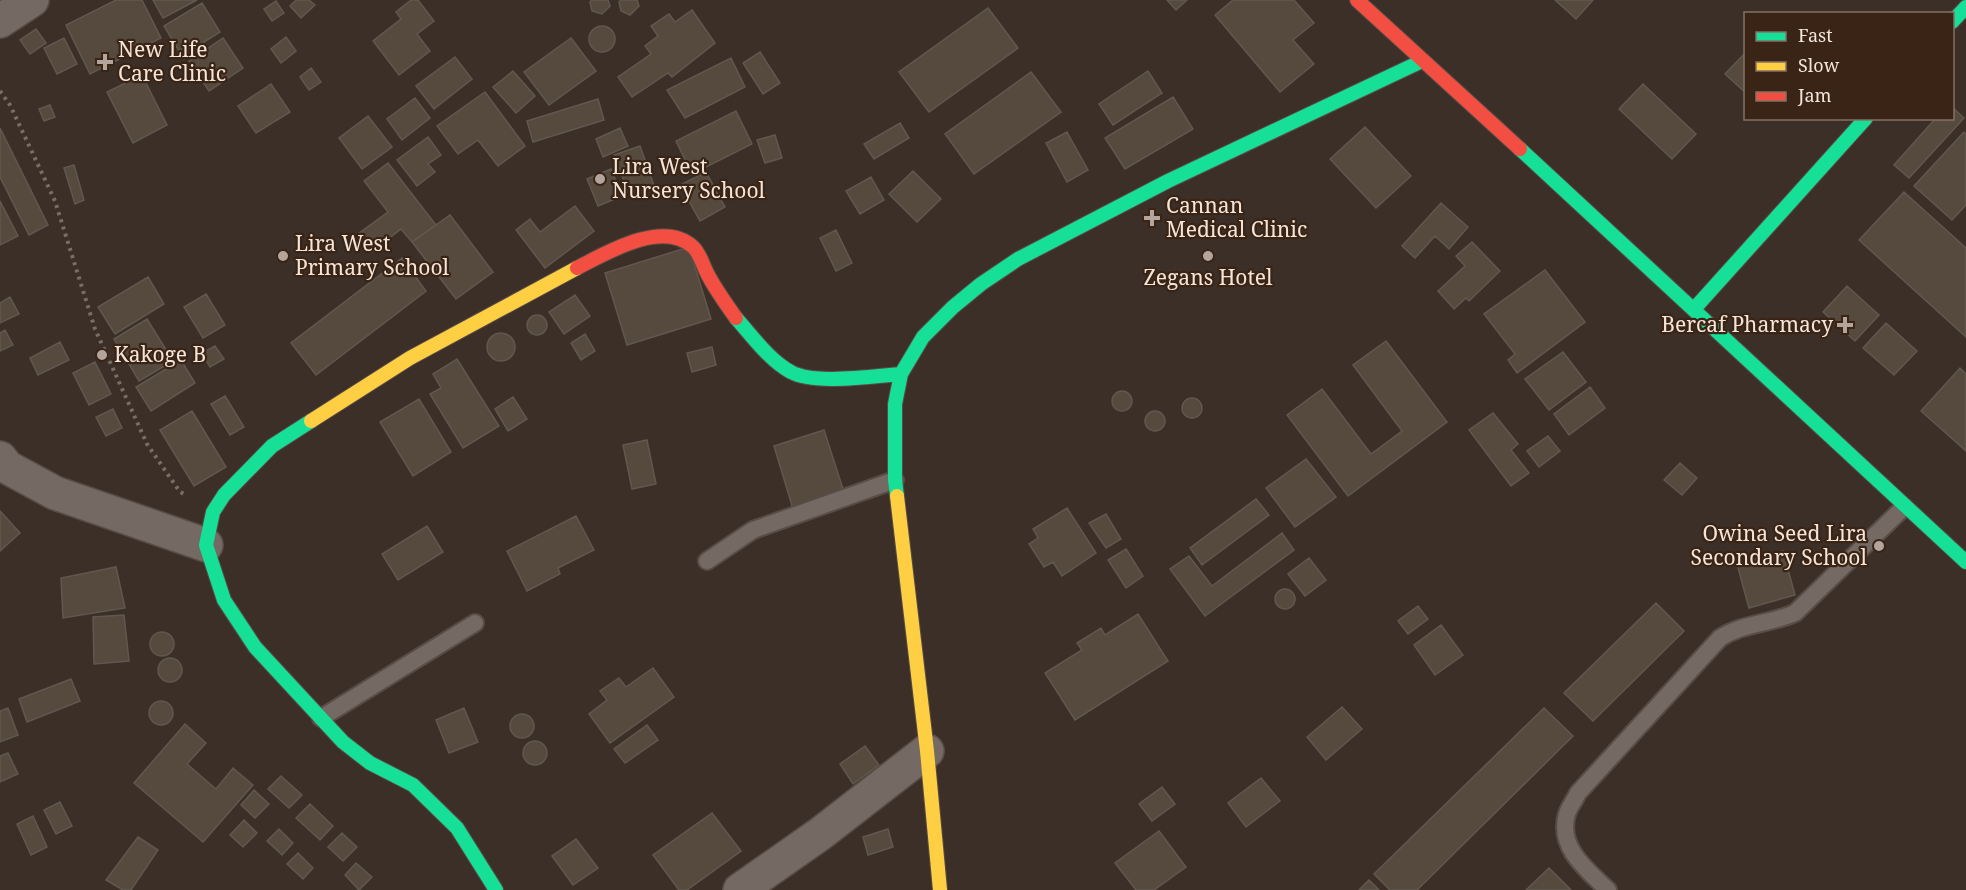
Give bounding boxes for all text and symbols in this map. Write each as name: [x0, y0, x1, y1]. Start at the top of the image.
legend: [1744, 12, 1954, 120]
text: Fast: [1798, 23, 1833, 47]
place label: New Life Care Clinic: [118, 35, 226, 87]
marker: New Life Care Clinic: [96, 53, 114, 71]
text: Slow: [1798, 53, 1840, 77]
text: Jam: [1797, 83, 1832, 107]
place label: Lira West Nursery School: [612, 152, 765, 204]
marker: Lira West Nursery School: [593, 172, 607, 186]
place label: Cannan Medical Clinic: [1166, 191, 1307, 243]
marker: Cannan Medical Clinic: [1143, 209, 1161, 227]
place label: Lira West Primary School: [295, 229, 450, 281]
marker: Lira West Primary School: [276, 249, 290, 263]
marker: Zegans Hotel: [1201, 249, 1215, 263]
place label: Zegans Hotel: [1143, 263, 1273, 291]
place label: Bercaf Pharmacy: [1661, 310, 1833, 338]
marker: Bercaf Pharmacy: [1838, 318, 1852, 332]
place label: Kakoge B: [114, 340, 206, 368]
marker: Kakoge B: [95, 348, 109, 362]
place label: Owina Seed Lira Secondary School: [1691, 519, 1867, 571]
marker: Owina Seed Lira Secondary School: [1872, 539, 1886, 553]

